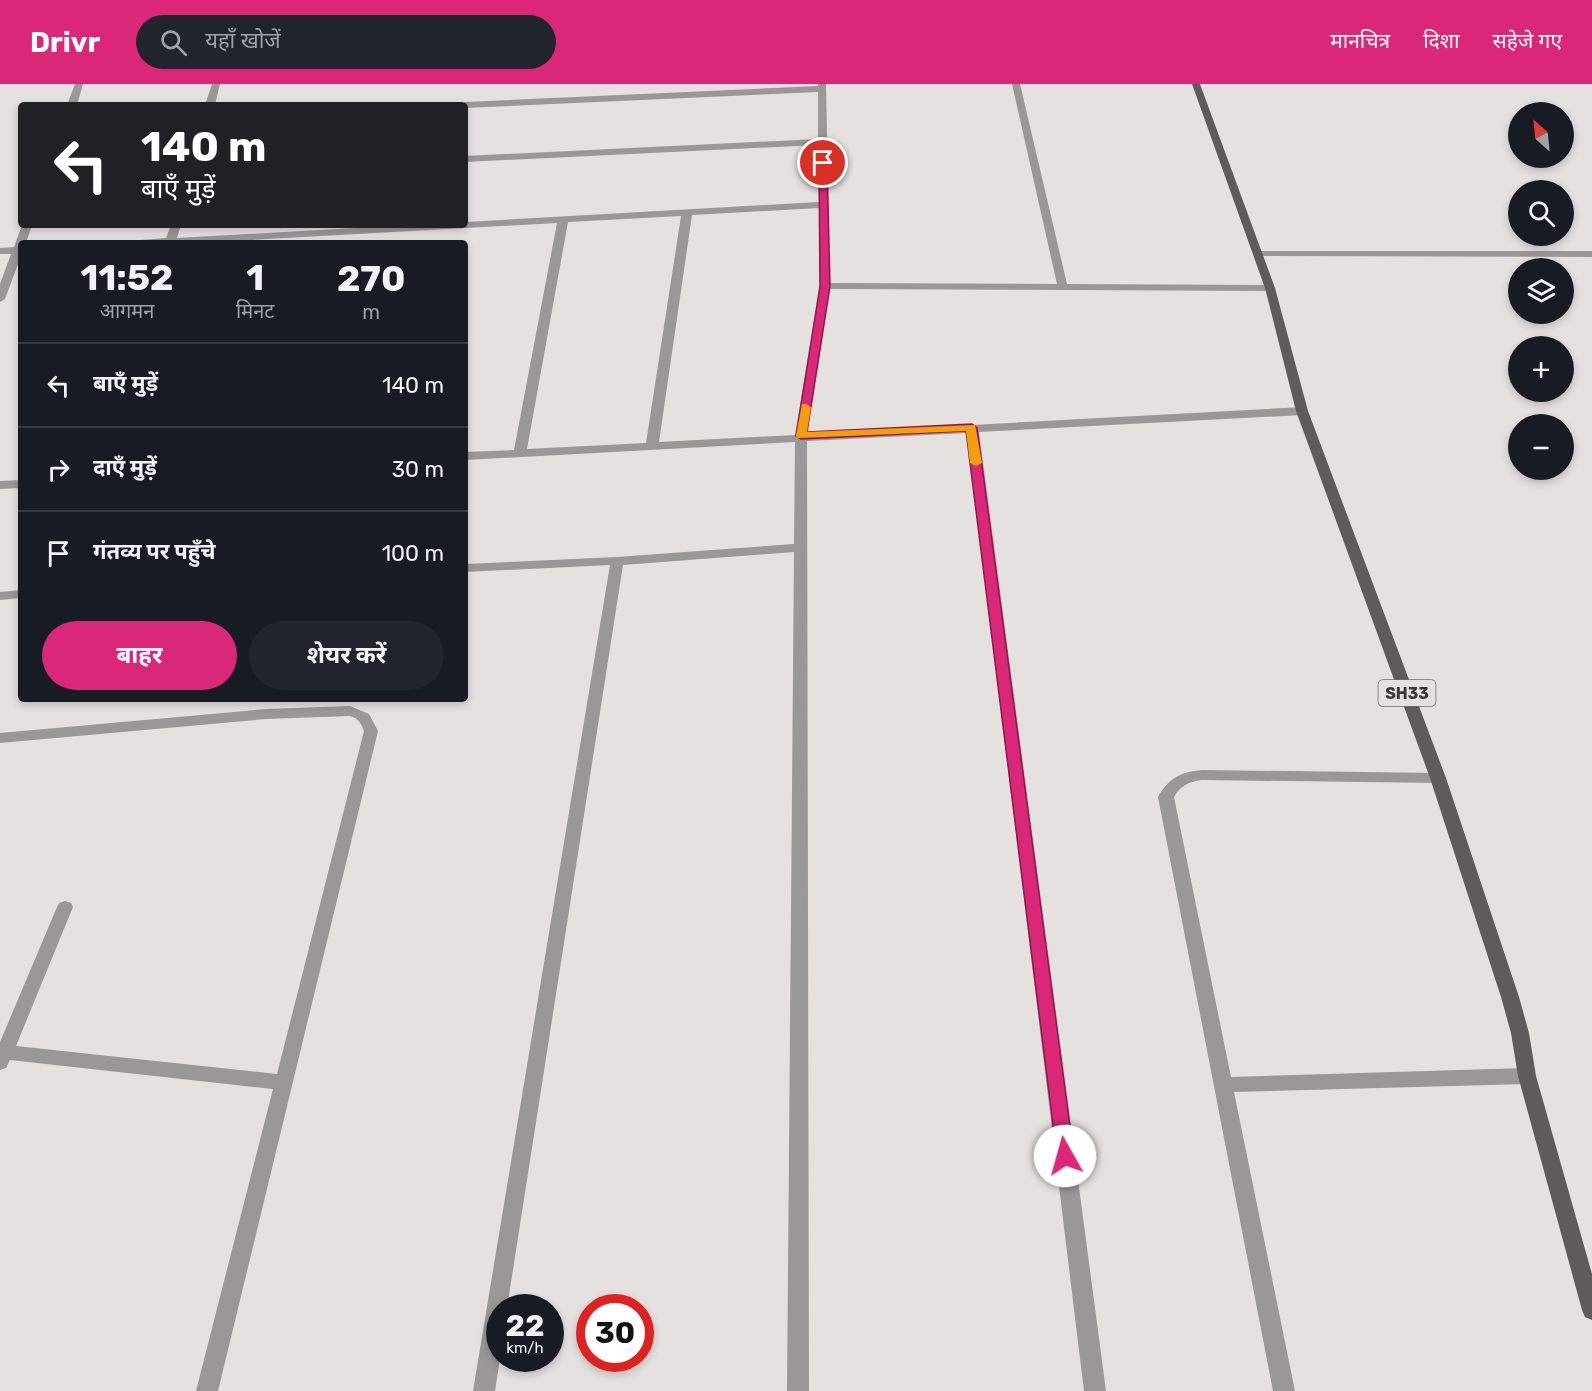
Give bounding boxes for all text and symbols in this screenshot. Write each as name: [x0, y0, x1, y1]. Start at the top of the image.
search box: [136, 15, 556, 69]
text: Drivr: [30, 26, 100, 59]
icon: search: [157, 26, 190, 59]
text: यहाँ खोजें: [205, 27, 281, 54]
text: मानचित्र: [1330, 28, 1390, 53]
text: दिशा: [1423, 28, 1459, 53]
text: सहेजे गए: [1492, 28, 1562, 53]
north arrow: [1508, 102, 1574, 168]
map controls: [1508, 102, 1574, 480]
text: 140 m: [141, 122, 267, 172]
icon: left: [42, 126, 120, 204]
pin: [797, 137, 848, 188]
icon: arrive: [806, 146, 839, 179]
text: बाएँ मुड़ें: [141, 173, 216, 205]
button: search: [1508, 180, 1574, 246]
text: 11:52: [81, 256, 174, 299]
text: 1: [246, 256, 264, 299]
text: 270: [337, 257, 405, 300]
button: layers: [1508, 258, 1574, 324]
text: आगमन: [100, 299, 154, 323]
text: मिनट: [236, 299, 274, 323]
text: m: [362, 300, 380, 324]
button: +: [1508, 336, 1574, 402]
icon: left: [42, 369, 75, 402]
text: बाएँ मुड़ें: [93, 370, 158, 397]
text: 140 m: [382, 372, 444, 399]
button: −: [1508, 414, 1574, 480]
icon: right: [42, 453, 75, 486]
text: दाएँ मुड़ें: [93, 454, 157, 481]
text: 30 m: [392, 456, 444, 483]
icon: arrive: [42, 537, 75, 570]
text: गंतव्य पर पहुँचे: [93, 538, 215, 565]
text: 100 m: [382, 540, 444, 567]
button: बाहर: [42, 621, 237, 690]
button: शेयर करें: [249, 621, 444, 690]
road number: SH33: [1378, 680, 1436, 706]
position arrow: [1033, 1124, 1097, 1188]
speed limit sign: 30: [576, 1294, 654, 1372]
text: 22: [506, 1308, 545, 1344]
text: km/h: [506, 1339, 544, 1357]

